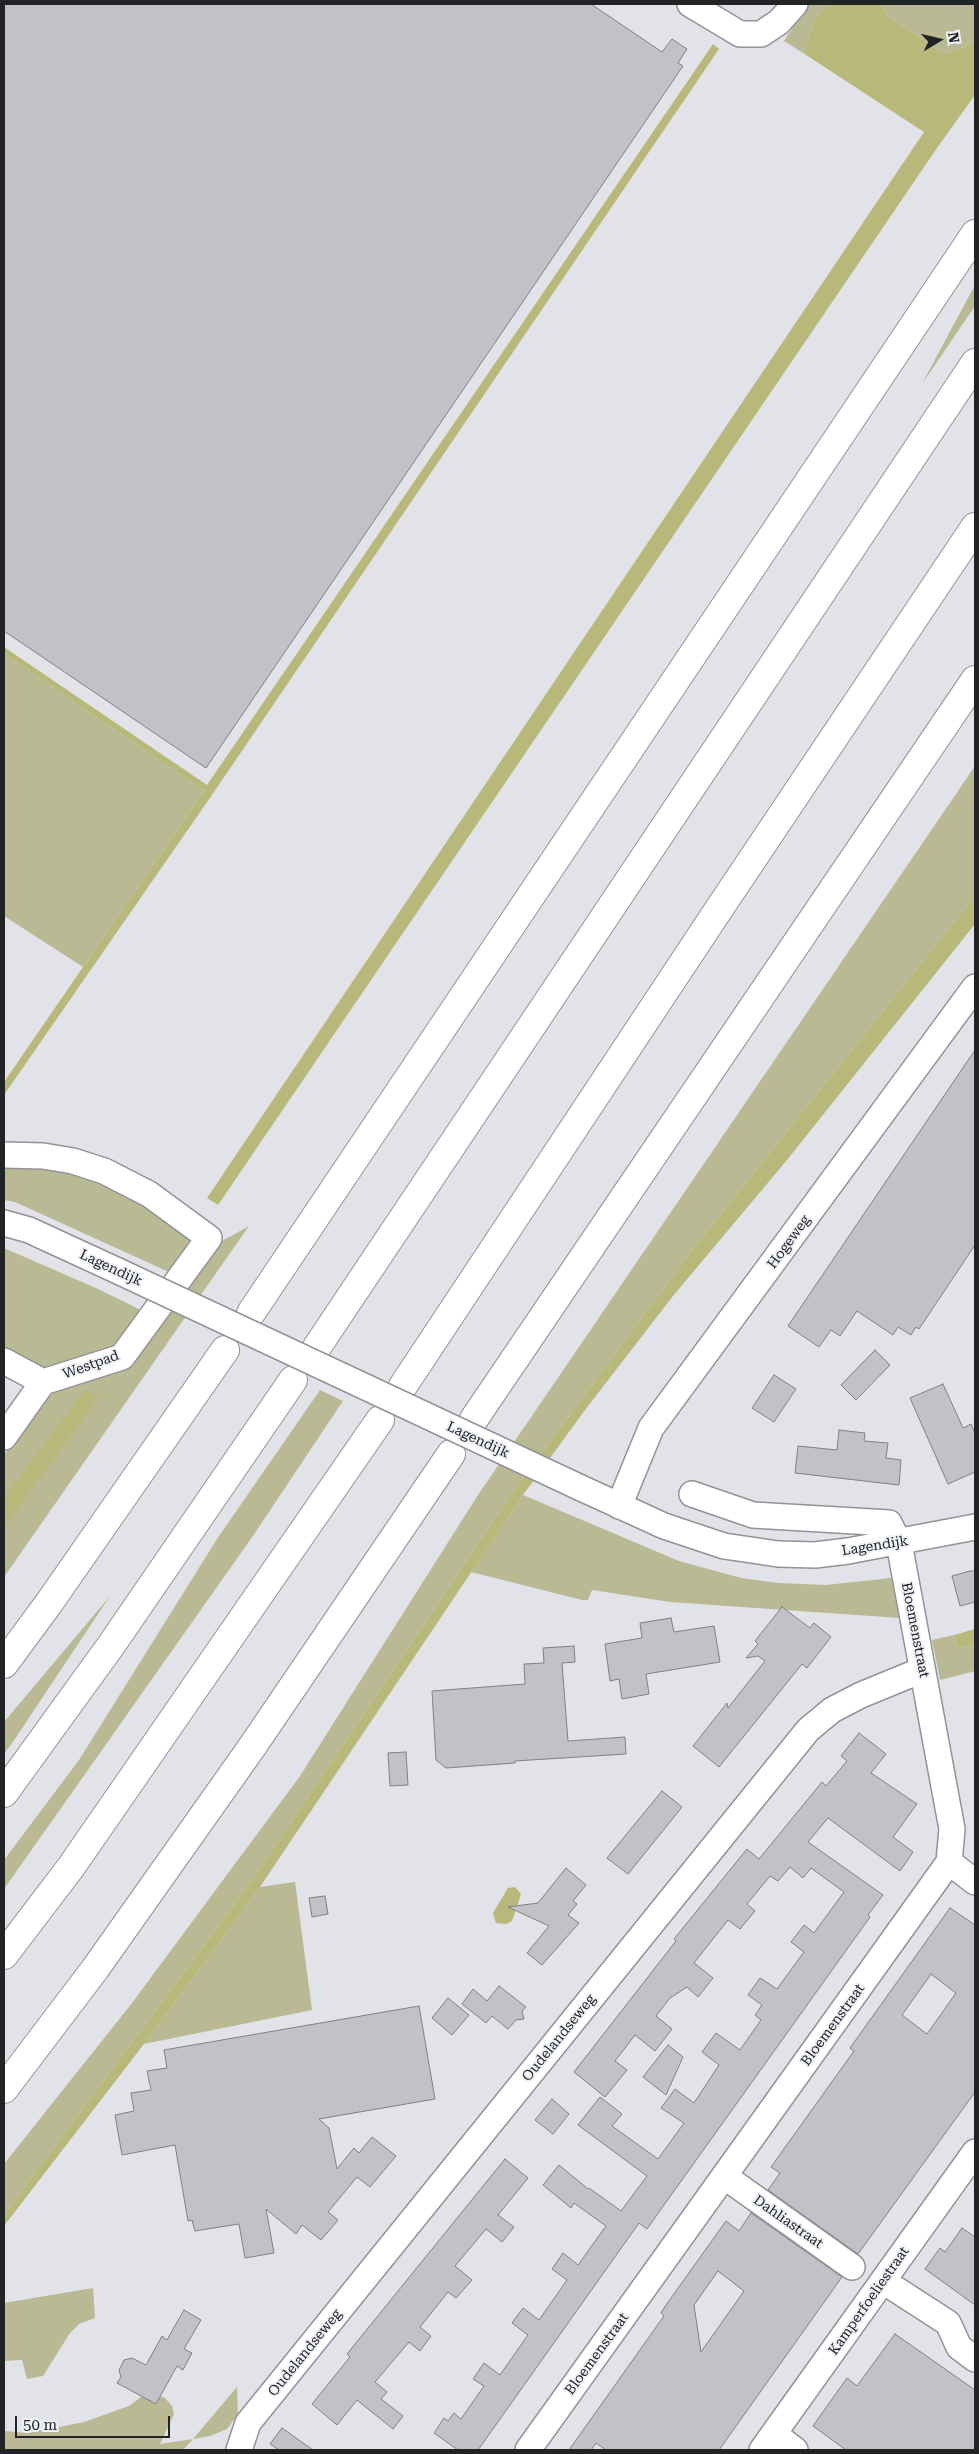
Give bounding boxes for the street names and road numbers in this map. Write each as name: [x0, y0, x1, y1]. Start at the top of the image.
street label: Hogeweg: [764, 1212, 814, 1272]
street label: Lagendijk: [77, 1246, 145, 1290]
street label: Westpad: [61, 1347, 121, 1383]
street label: Lagendijk: [444, 1418, 512, 1462]
street label: Lagendijk: [840, 1532, 910, 1560]
street label: Bloemenstraat: [897, 1581, 933, 1679]
street label: Bloemenstraat: [798, 1981, 868, 2069]
street label: Oudelandseweg: [519, 1991, 599, 2085]
street label: Dahliastraat: [750, 2192, 826, 2252]
street label: Kamperfoeliestraat: [825, 2244, 913, 2358]
street label: Oudelandseweg: [265, 2306, 345, 2400]
street label: Bloemenstraat: [562, 2310, 632, 2398]

